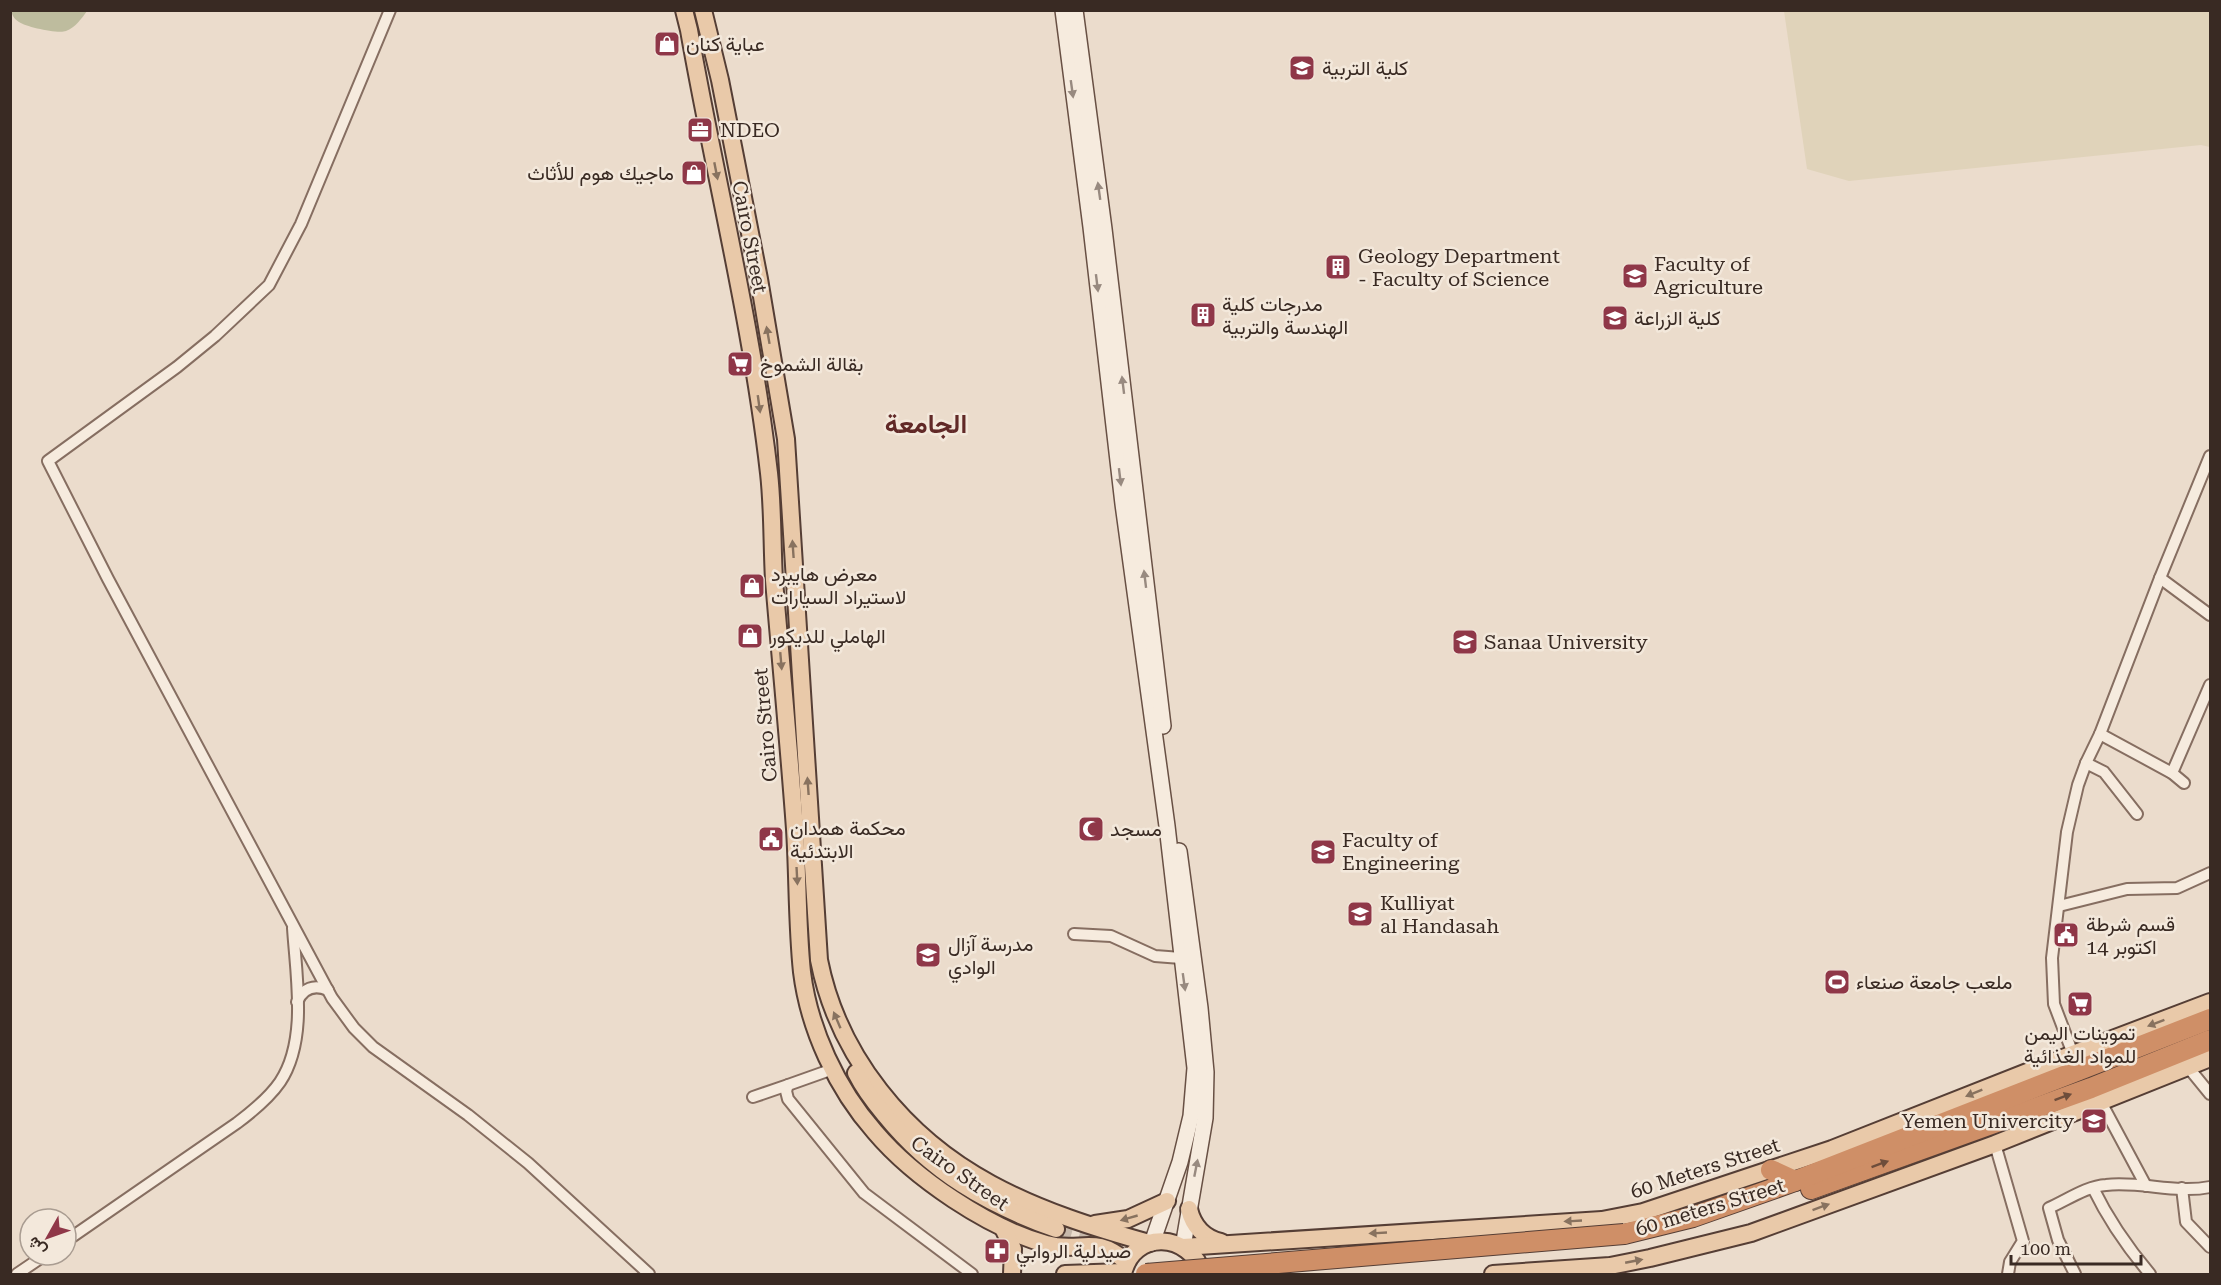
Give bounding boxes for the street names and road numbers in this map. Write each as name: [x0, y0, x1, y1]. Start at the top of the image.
street label: Cairo Street: [727, 179, 773, 296]
street label: Cairo Street: [748, 666, 782, 783]
street label: Cairo Street: [906, 1130, 1014, 1216]
street label: 60 Meters Street: [1627, 1132, 1783, 1203]
street label: 60 meters Street: [1632, 1173, 1788, 1241]

